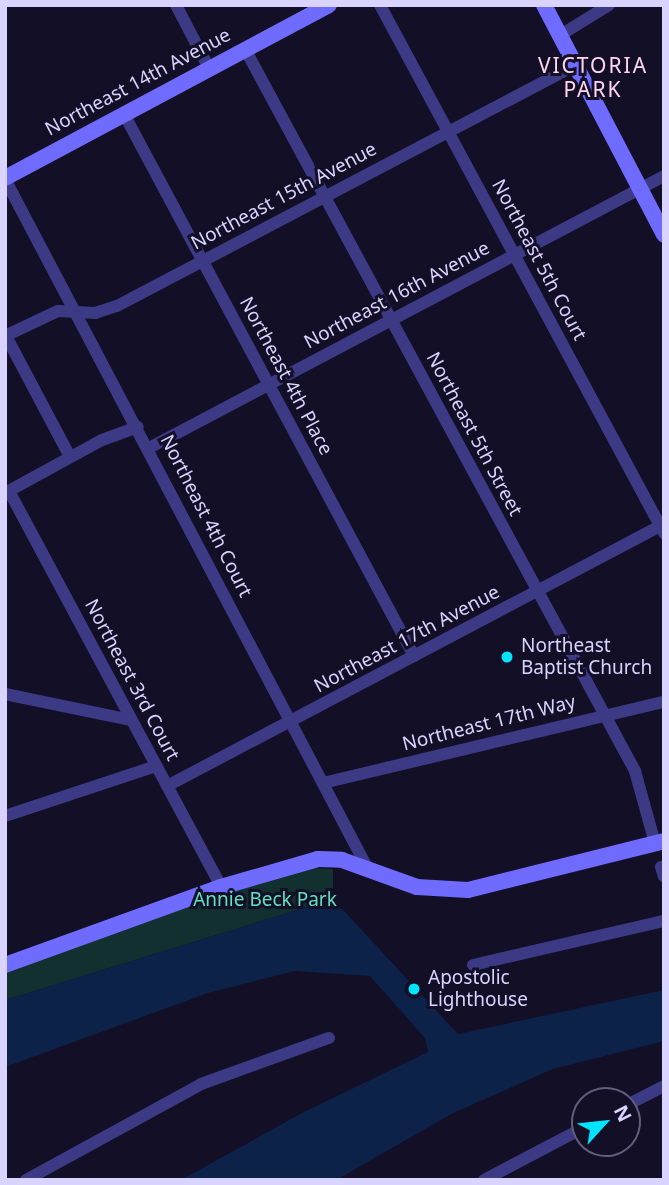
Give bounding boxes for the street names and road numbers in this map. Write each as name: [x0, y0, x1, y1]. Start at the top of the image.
street label: Northeast 14th Avenue: [41, 23, 235, 141]
street label: Northeast 15th Avenue: [187, 137, 381, 255]
street label: Northeast 5th Court: [487, 176, 591, 344]
street label: Northeast 16th Avenue: [300, 236, 494, 354]
street label: Northeast 4th Place: [235, 293, 337, 459]
street label: Northeast 5th Street: [421, 348, 527, 520]
street label: Northeast 4th Court: [155, 431, 257, 601]
street label: Northeast 17th Avenue: [310, 580, 504, 698]
street label: Northeast 3rd Court: [80, 595, 184, 765]
street label: Northeast 17th Way: [400, 690, 578, 756]

